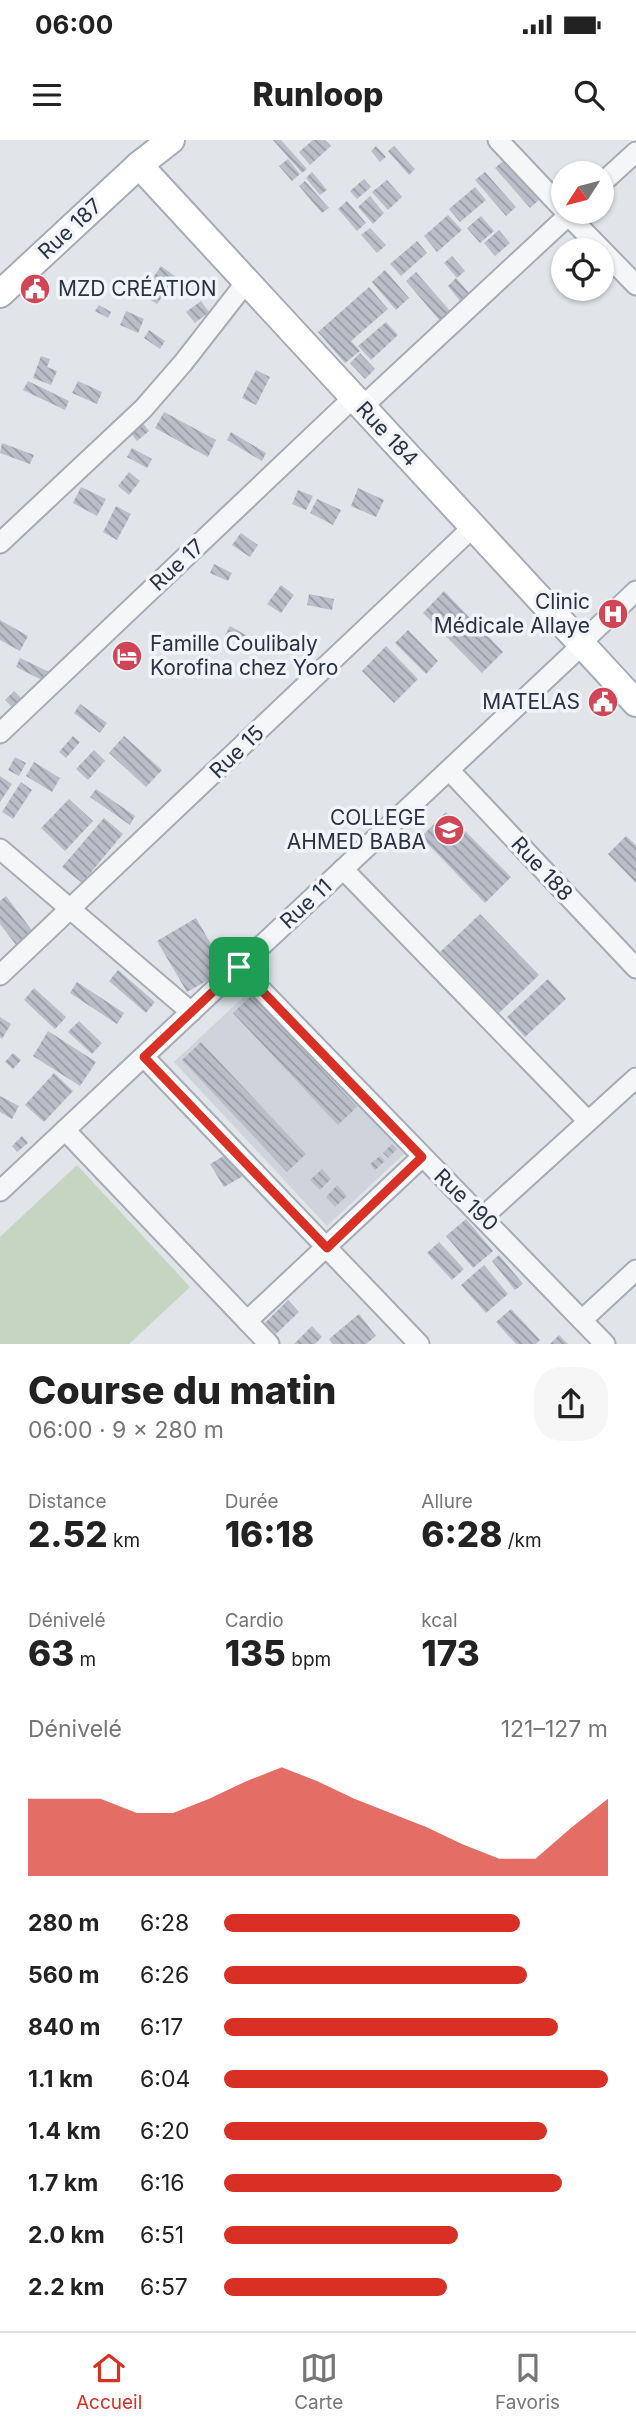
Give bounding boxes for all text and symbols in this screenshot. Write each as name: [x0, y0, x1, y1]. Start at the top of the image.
text: 06:00: [35, 9, 113, 40]
text: Runloop: [253, 75, 383, 114]
icon: menu: [28, 76, 66, 114]
icon: search: [570, 76, 608, 114]
north arrow: [551, 161, 614, 224]
map controls: [551, 161, 614, 301]
street label: Rue 187: [33, 193, 107, 264]
button: locate: [551, 238, 614, 301]
public building icon: MZD CRÉATION: [18, 272, 52, 306]
place label: MZD CRÉATION: [58, 275, 217, 301]
street label: Rue 184: [351, 396, 424, 471]
street label: Rue 17: [145, 533, 209, 596]
place label: Clinic Médicale Allaye: [434, 589, 590, 638]
hospital icon: Clinic Médicale Allaye: [596, 597, 630, 631]
place label: Famille Coulibaly Korofina chez Yoro: [150, 631, 338, 680]
hotel icon: Famille Coulibaly Korofina chez Yoro: [110, 639, 144, 673]
public building icon: MATELAS: [586, 685, 620, 719]
place label: MATELAS: [482, 689, 580, 714]
street label: Rue 15: [204, 720, 269, 783]
place label: COLLEGE AHMED BABA: [287, 805, 426, 854]
school or university icon: COLLEGE AHMED BABA: [432, 813, 466, 847]
street label: Rue 188: [506, 831, 578, 906]
street label: Rue 11: [275, 874, 337, 934]
pin: [209, 937, 269, 997]
icon: arrive: [220, 948, 258, 986]
street label: Rue 190: [429, 1163, 503, 1236]
text: Course du matin: [28, 1367, 337, 1413]
button: share: [534, 1367, 608, 1441]
text: 06:00 · 9 × 280 m: [28, 1416, 224, 1444]
text: Distance: [28, 1490, 106, 1513]
text: Durée: [225, 1490, 279, 1513]
text: Allure: [421, 1490, 473, 1513]
text: 2.52: [28, 1513, 108, 1555]
text: 16:18: [225, 1513, 314, 1555]
text: 6:28: [421, 1513, 502, 1555]
text: km: [108, 1529, 140, 1552]
text: /km: [502, 1529, 542, 1552]
text: Dénivelé: [28, 1609, 106, 1632]
text: Cardio: [225, 1609, 284, 1632]
text: kcal: [421, 1609, 458, 1632]
text: 63: [28, 1632, 74, 1674]
text: 135: [225, 1632, 286, 1674]
text: 173: [421, 1632, 480, 1674]
text: m: [74, 1648, 96, 1671]
text: bpm: [286, 1648, 331, 1671]
text: Dénivelé: [28, 1715, 122, 1743]
text: 121–127 m: [501, 1715, 608, 1743]
text: 280 m: [28, 1909, 99, 1937]
text: 6:28: [140, 1909, 189, 1937]
text: 560 m: [28, 1961, 100, 1989]
text: 6:26: [140, 1961, 189, 1989]
text: 840 m: [28, 2013, 100, 2041]
text: 6:17: [140, 2013, 183, 2041]
text: 1.1 km: [28, 2065, 93, 2093]
text: 6:04: [140, 2065, 190, 2093]
text: 1.4 km: [28, 2117, 101, 2145]
text: 6:20: [140, 2117, 189, 2145]
text: 1.7 km: [28, 2169, 98, 2197]
text: 6:16: [140, 2169, 185, 2197]
text: 2.0 km: [28, 2221, 105, 2249]
text: 6:51: [140, 2221, 184, 2249]
text: 2.2 km: [28, 2273, 104, 2301]
text: 6:57: [140, 2273, 188, 2301]
tab: Accueil: [76, 2349, 142, 2414]
tab: Carte: [294, 2349, 343, 2414]
tab: Favoris: [495, 2349, 560, 2414]

